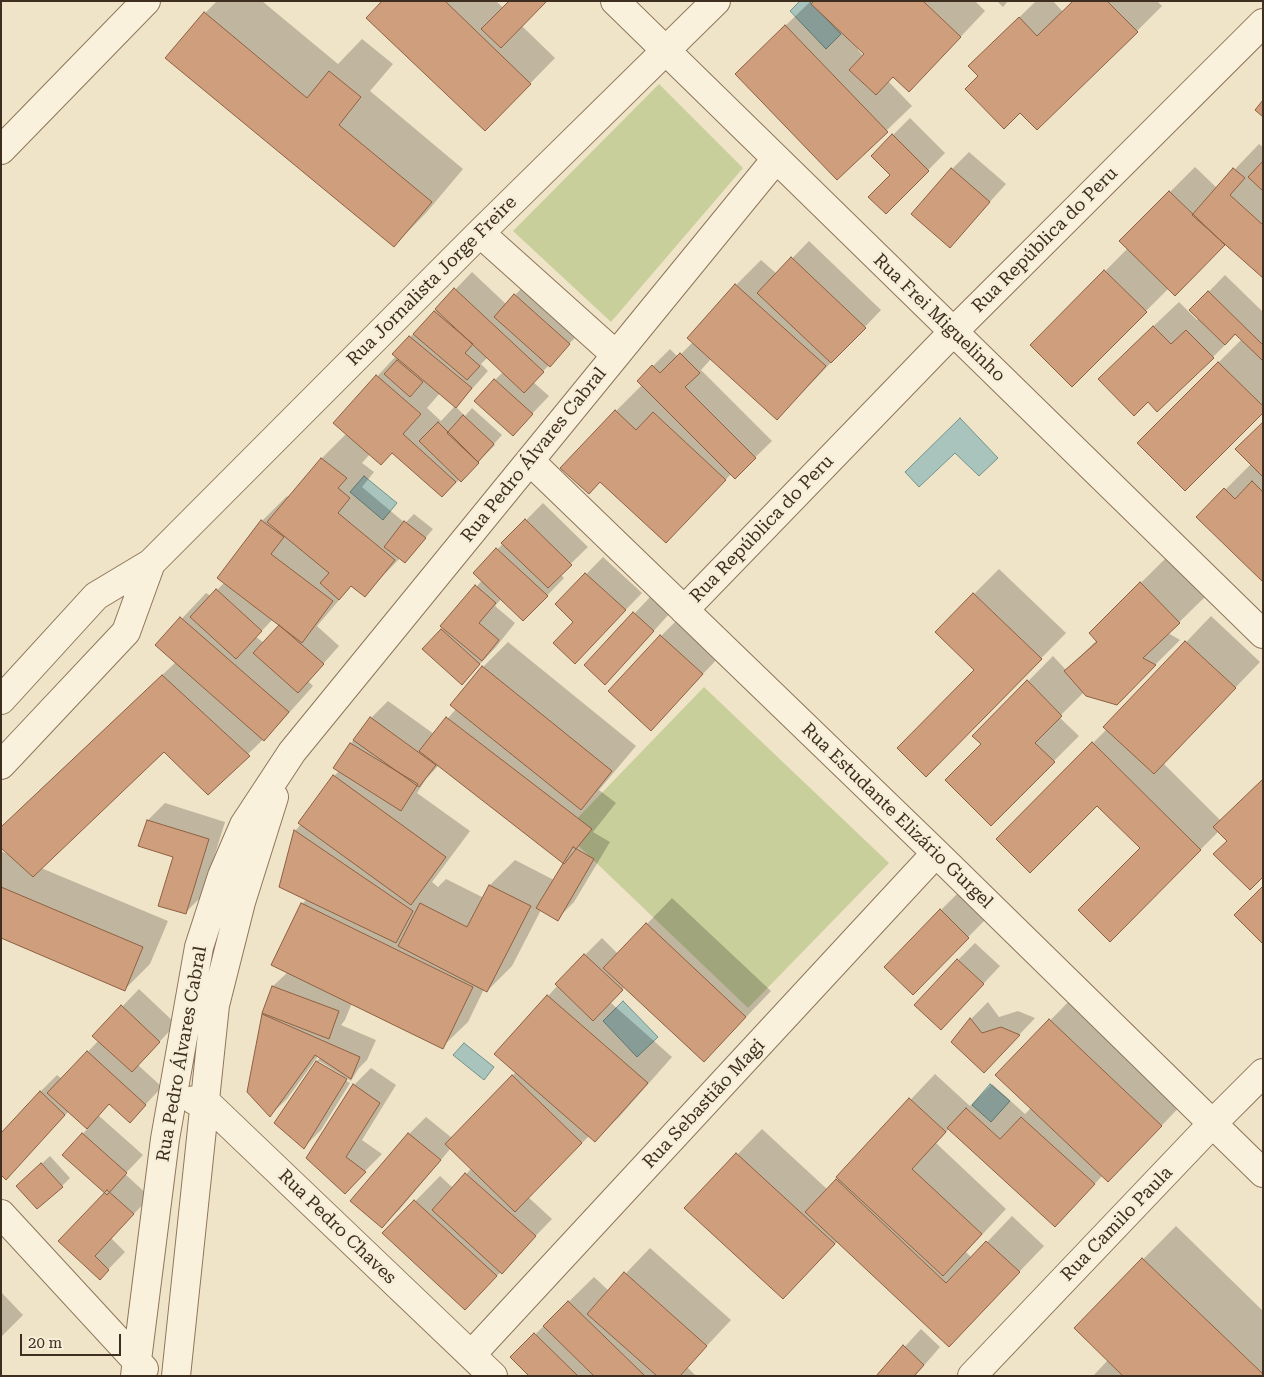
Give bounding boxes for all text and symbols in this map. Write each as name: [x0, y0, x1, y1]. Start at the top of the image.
street label: Rua República do Peru: [968, 163, 1122, 317]
street label: Rua Jornalista Jorge Freire: [343, 192, 521, 370]
street label: Rua Frei Miguelinho: [869, 249, 1009, 387]
street label: Rua Pedro Álvares Cabral: [457, 363, 611, 547]
street label: Rua República do Peru: [686, 451, 838, 607]
street label: Rua Estudante Elizário Gurgel: [797, 719, 997, 913]
street label: Rua Pedro Álvares Cabral: [152, 945, 212, 1163]
street label: Rua Sebastião Magi: [638, 1035, 770, 1173]
street label: Rua Camilo Paula: [1057, 1162, 1177, 1286]
street label: Rua Pedro Chaves: [274, 1165, 400, 1289]
scale bar: [22, 1324, 124, 1356]
text: 20 m: [28, 1334, 62, 1352]

